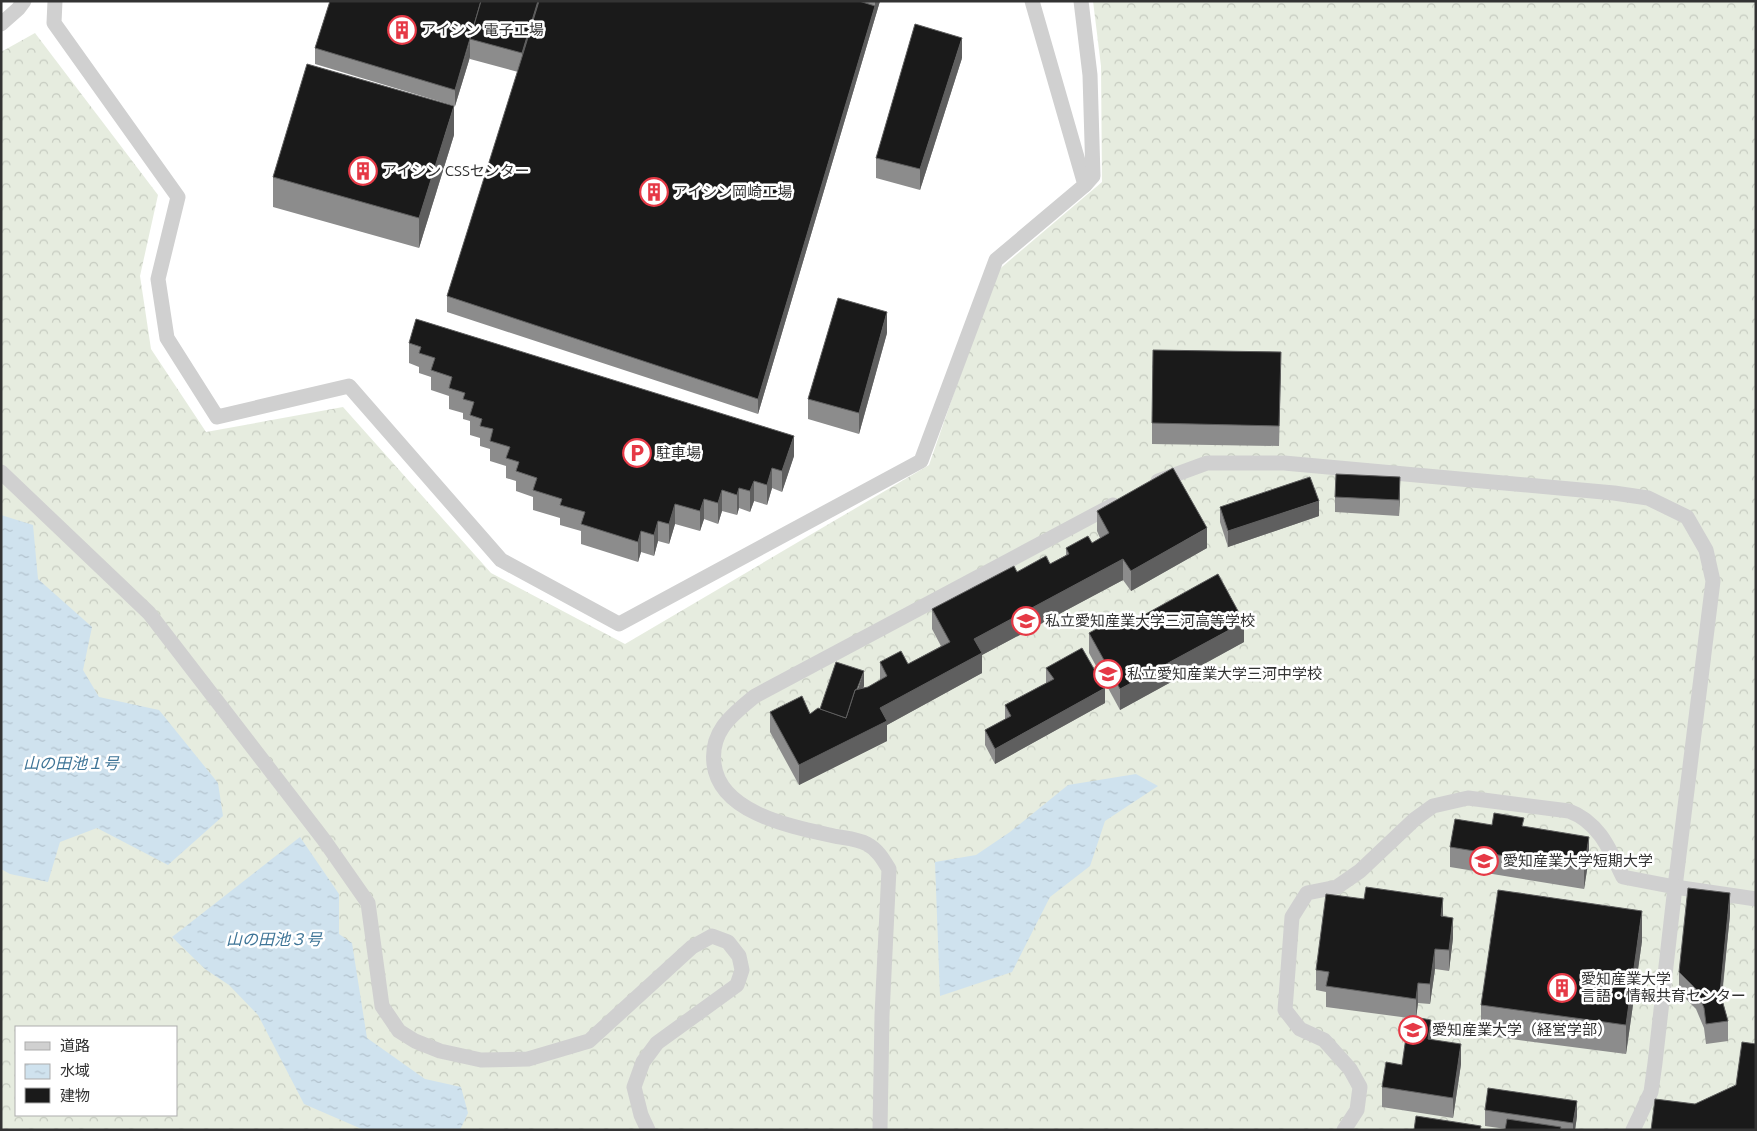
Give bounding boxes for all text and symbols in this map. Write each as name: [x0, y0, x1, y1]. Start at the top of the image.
building icon: アイシン 電子工場: [387, 15, 417, 45]
place label: アイシン 電子工場: [421, 21, 544, 38]
building icon: アイシン CSSセンター: [348, 156, 378, 186]
place label: アイシン CSSセンター: [382, 162, 530, 179]
building icon: アイシン岡崎工場: [639, 177, 669, 207]
place label: アイシン岡崎工場: [673, 183, 792, 200]
parking icon: 駐車場: [622, 438, 652, 468]
place label: 駐車場: [656, 444, 701, 461]
school or university icon: 私立愛知産業大学三河高等学校: [1011, 606, 1041, 636]
place label: 私立愛知産業大学三河高等学校: [1045, 612, 1255, 629]
school or university icon: 私立愛知産業大学三河中学校: [1093, 659, 1123, 689]
place label: 私立愛知産業大学三河中学校: [1127, 665, 1322, 682]
water label: 山の田池１号: [23, 754, 120, 772]
school or university icon: 愛知産業大学短期大学: [1469, 846, 1499, 876]
place label: 愛知産業大学短期大学: [1503, 852, 1653, 869]
water label: 山の田池３号: [226, 930, 323, 948]
place label: 愛知産業大学 言語・情報共育センター: [1581, 970, 1746, 1004]
building icon: 愛知産業大学 言語・情報共育センター: [1547, 973, 1577, 1003]
school or university icon: 愛知産業大学（経営学部）: [1398, 1015, 1428, 1045]
place label: 愛知産業大学（経営学部）: [1432, 1021, 1612, 1038]
legend: [15, 1026, 178, 1116]
text: 道路: [60, 1037, 90, 1054]
text: 水域: [60, 1062, 90, 1079]
text: 建物: [60, 1087, 90, 1104]

